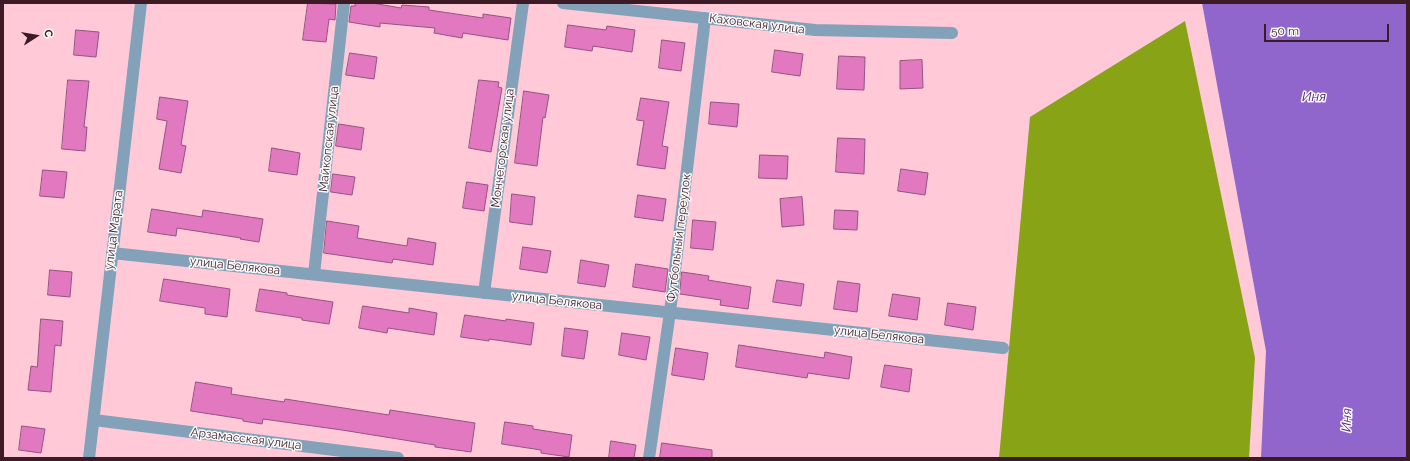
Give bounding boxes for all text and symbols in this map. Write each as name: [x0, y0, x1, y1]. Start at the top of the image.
street label: Каховская улица: [708, 11, 806, 37]
north arrow: [16, 16, 56, 56]
scale bar: [1266, 16, 1391, 42]
text: 50 m: [1271, 24, 1299, 38]
text: С: [41, 28, 55, 38]
street label: Майкопская улица: [316, 85, 342, 193]
street label: Мончегорская улица: [489, 88, 517, 208]
water label: Иня: [1302, 89, 1326, 105]
street label: Футбольный переулок: [664, 173, 694, 303]
street label: улица Марата: [102, 189, 126, 271]
street label: улица Белякова: [189, 254, 281, 278]
street label: улица Белякова: [511, 289, 603, 313]
street label: улица Белякова: [833, 323, 925, 347]
water label: Иня: [1339, 408, 1355, 432]
street label: Арзамасская улица: [190, 425, 302, 453]

